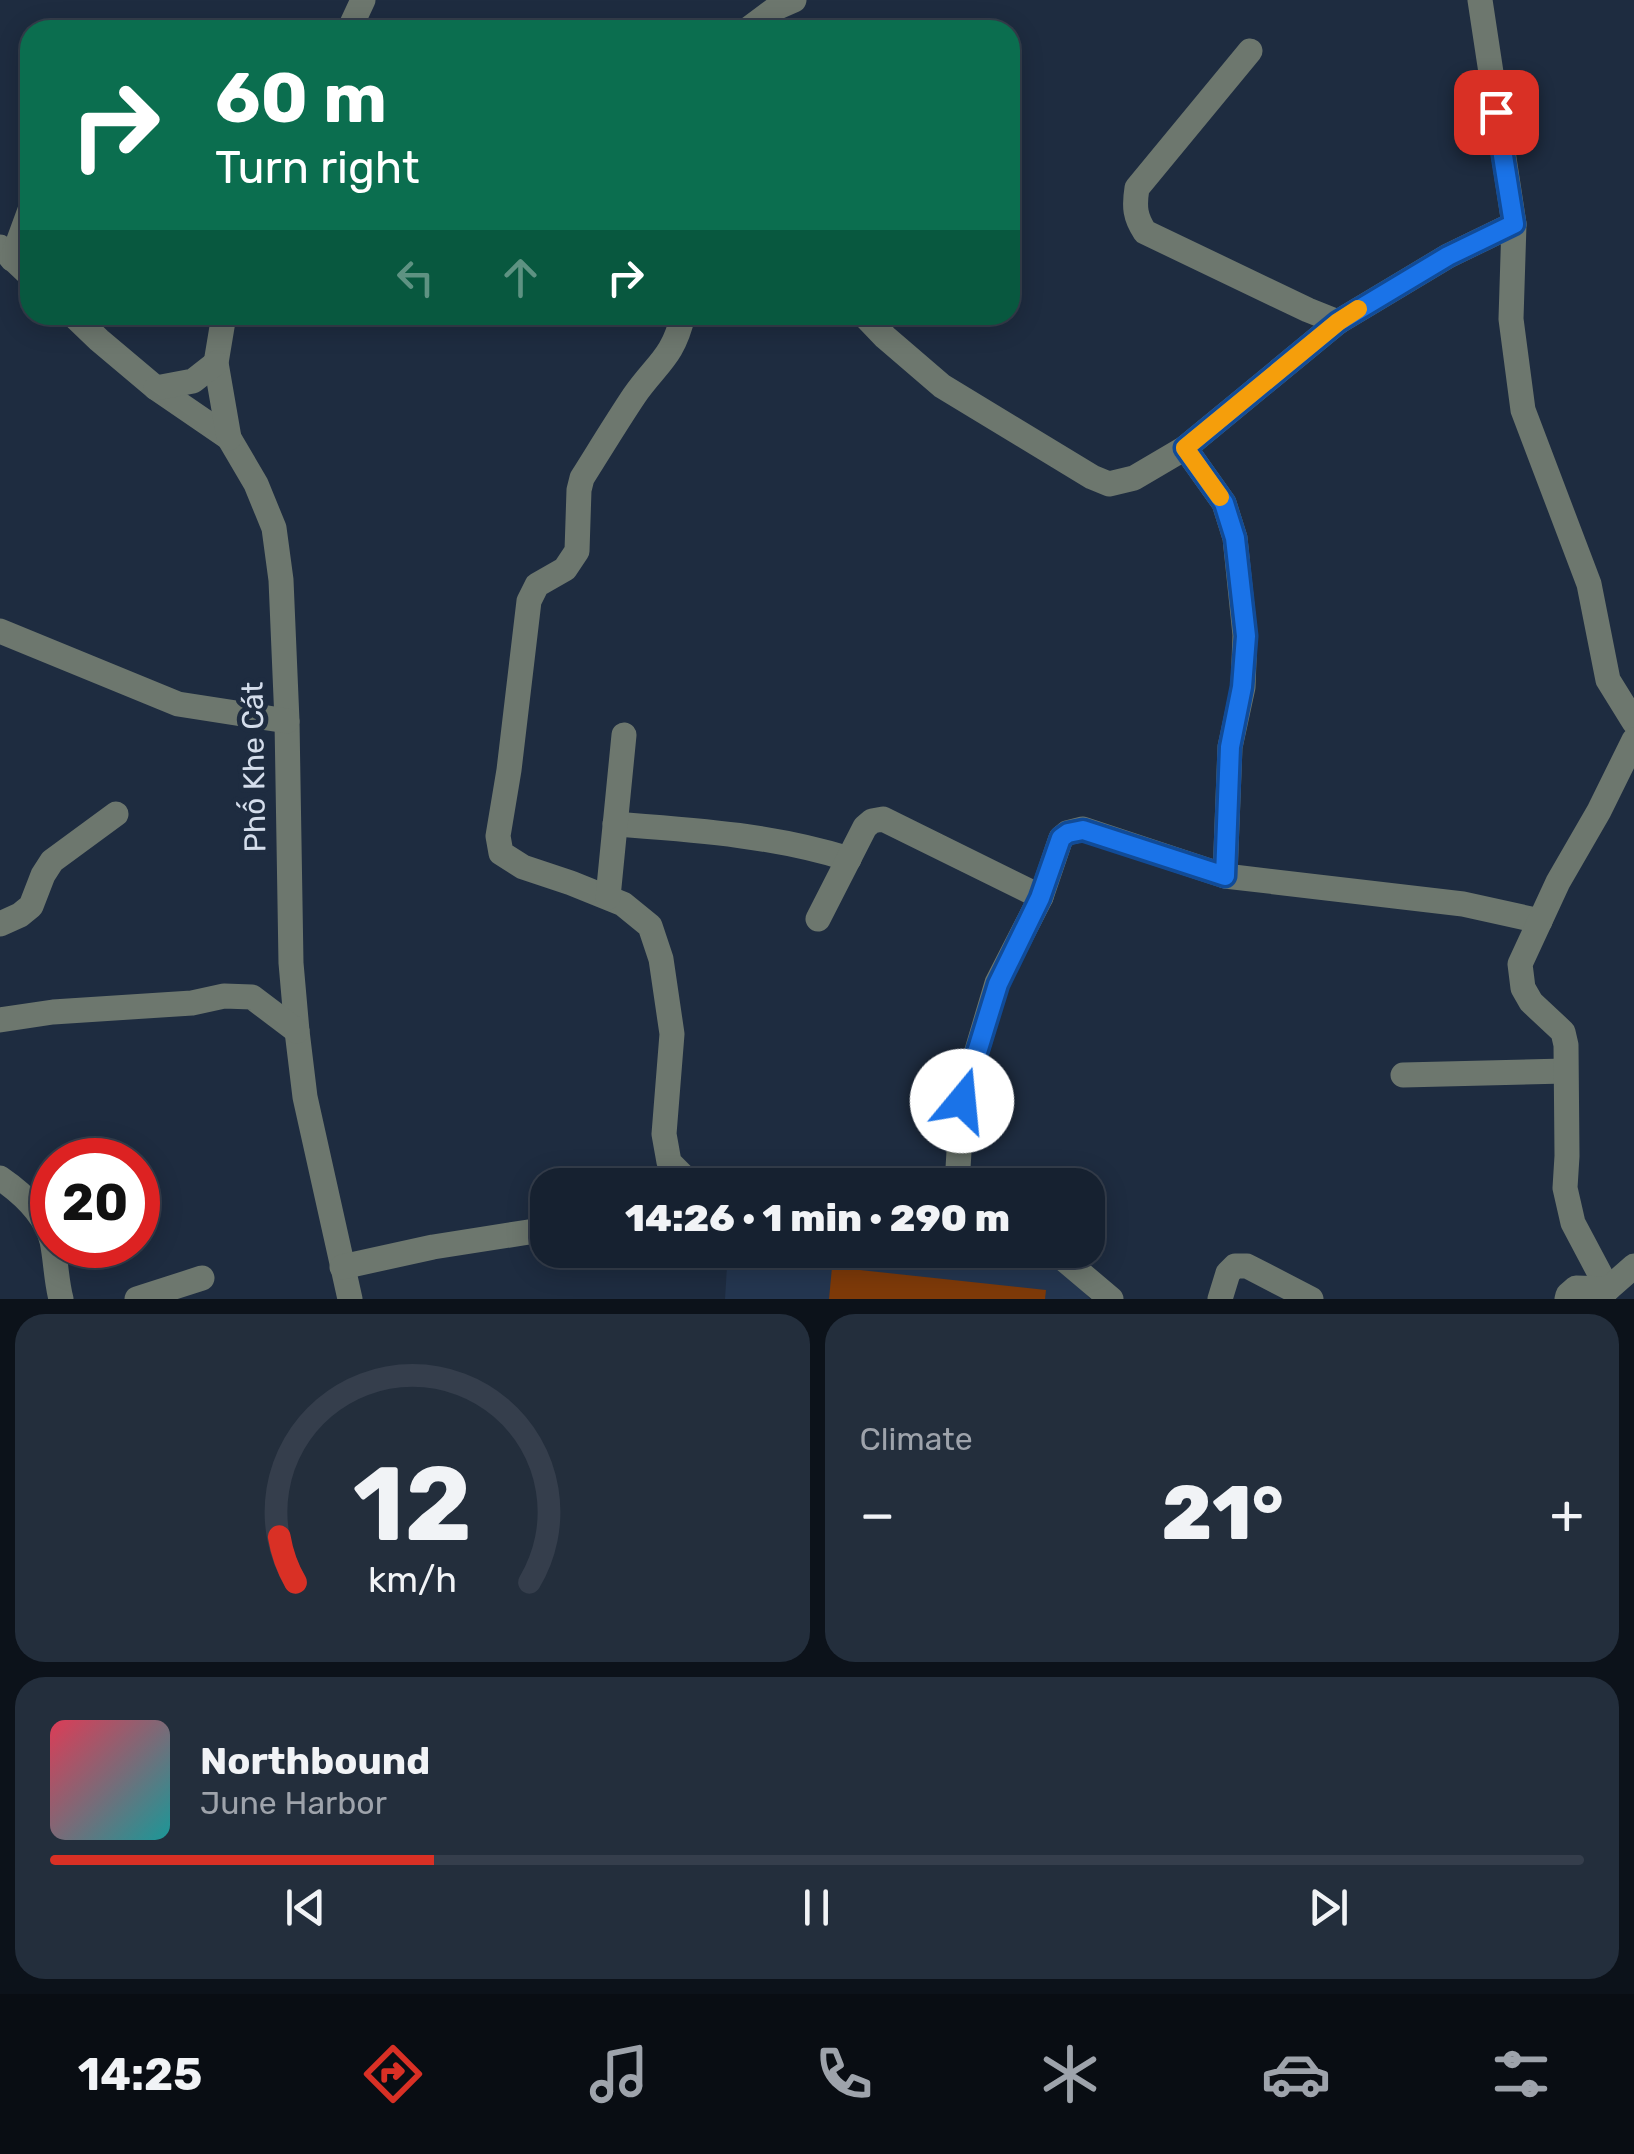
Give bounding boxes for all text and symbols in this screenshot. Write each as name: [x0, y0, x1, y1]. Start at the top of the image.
text: 60 m: [215, 57, 387, 140]
icon: right: [50, 60, 180, 190]
pin: [1454, 70, 1539, 155]
icon: arrive: [1469, 85, 1524, 140]
text: Turn right: [215, 141, 419, 194]
icon: left: [388, 250, 443, 305]
icon: ahead: [493, 250, 548, 305]
icon: right: [598, 250, 653, 305]
street label: Phố Khe Cát: [234, 681, 273, 853]
position arrow: [910, 1049, 1014, 1153]
speed limit sign: 20: [30, 1138, 160, 1268]
text: 14:26 · 1 min · 290 m: [625, 1195, 1010, 1241]
text: Climate: [860, 1420, 973, 1458]
text: 12: [353, 1443, 472, 1566]
text: 21°: [1162, 1469, 1283, 1558]
text: −: [860, 1482, 895, 1547]
text: +: [1550, 1482, 1584, 1547]
text: km/h: [368, 1559, 457, 1601]
text: Northbound: [200, 1738, 430, 1784]
text: June Harbor: [200, 1784, 387, 1822]
icon: previous: [278, 1880, 333, 1935]
icon: pause: [789, 1880, 844, 1935]
icon: next: [1301, 1880, 1356, 1935]
icon: directions: [358, 2039, 428, 2109]
icon: music: [584, 2039, 654, 2109]
icon: phone: [809, 2039, 879, 2109]
icon: climate: [1035, 2039, 1105, 2109]
icon: car: [1261, 2039, 1331, 2109]
icon: filters: [1486, 2039, 1556, 2109]
text: 14:25: [78, 2048, 202, 2101]

